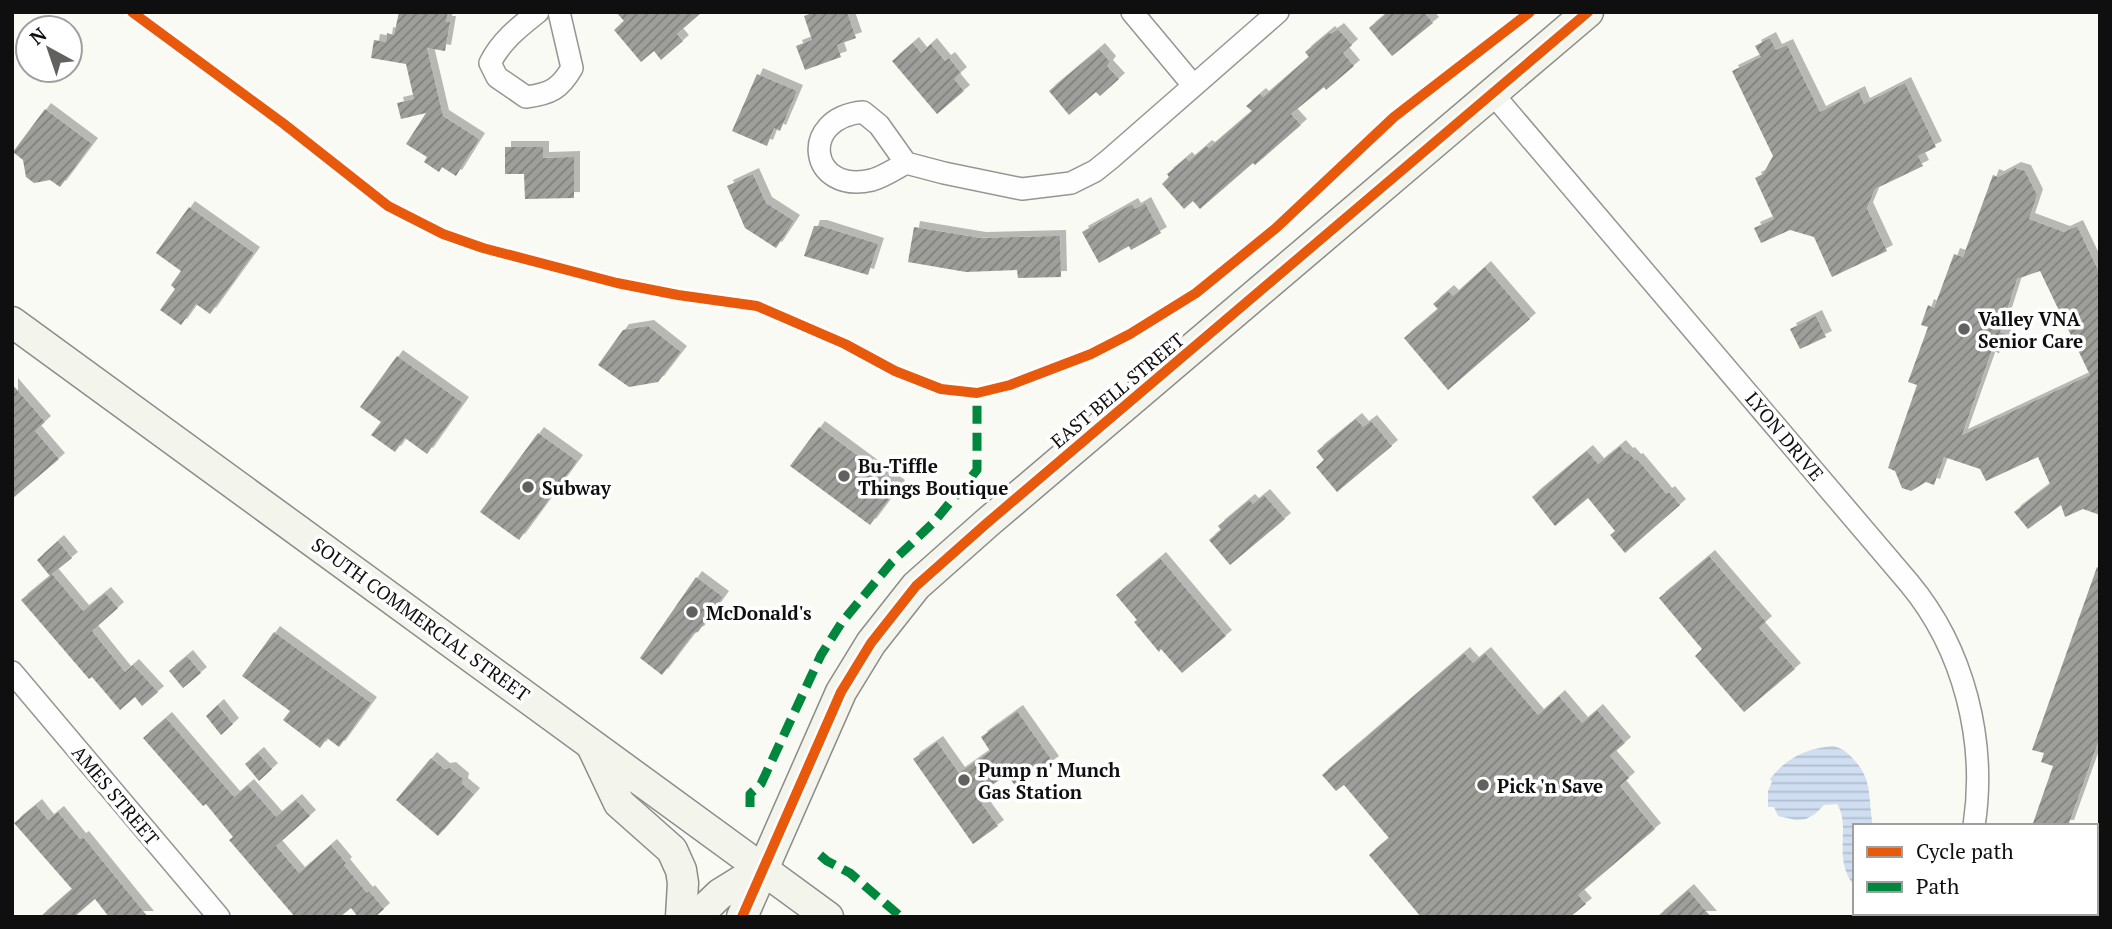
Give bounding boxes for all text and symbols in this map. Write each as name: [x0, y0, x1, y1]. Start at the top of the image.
north arrow: [14, 14, 84, 84]
text: N: [24, 21, 52, 50]
place label: Valley VNA Senior Care: [1978, 306, 2083, 353]
marker: Valley VNA Senior Care: [1956, 321, 1972, 337]
street label: EAST BELL STREET: [1045, 327, 1189, 453]
street label: LYON DRIVE: [1740, 386, 1830, 486]
place label: Bu-Tiffle Things Boutique: [858, 453, 1008, 500]
marker: Bu-Tiffle Things Boutique: [836, 468, 852, 484]
place label: Subway: [542, 475, 612, 500]
marker: Subway: [520, 479, 536, 495]
street label: SOUTH COMMERCIAL STREET: [307, 531, 535, 707]
place label: McDonald's: [706, 600, 812, 625]
marker: McDonald's: [684, 604, 700, 620]
street label: AMES STREET: [67, 740, 165, 850]
place label: Pump n' Munch Gas Station: [978, 757, 1120, 804]
marker: Pump n' Munch Gas Station: [956, 772, 972, 788]
place label: Pick 'n Save: [1497, 773, 1603, 798]
marker: Pick 'n Save: [1475, 777, 1491, 793]
legend: [1853, 824, 2098, 915]
text: Cycle path: [1916, 837, 2014, 865]
text: Path: [1916, 872, 1959, 900]

